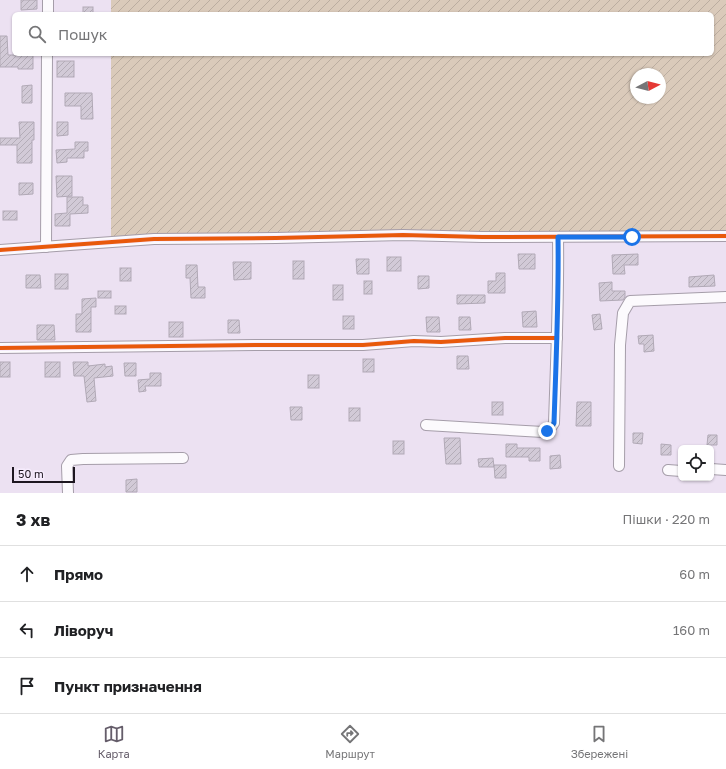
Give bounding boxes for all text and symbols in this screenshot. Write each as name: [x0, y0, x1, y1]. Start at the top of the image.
search box: [12, 12, 714, 56]
icon: search: [26, 23, 48, 45]
text: Пошук: [58, 25, 107, 43]
north arrow: [630, 68, 666, 104]
route start: [623, 228, 641, 246]
route end: [538, 422, 556, 440]
map controls: [678, 445, 714, 481]
button: locate: [678, 445, 714, 481]
scale bar: [12, 465, 75, 484]
text: 50 m: [18, 467, 44, 480]
text: 3 хв: [16, 509, 50, 530]
text: Пішки · 220 m: [623, 511, 710, 527]
icon: ahead: [16, 563, 38, 585]
text: Прямо: [54, 565, 103, 583]
text: 60 m: [679, 566, 710, 582]
icon: left: [16, 619, 38, 641]
text: Ліворуч: [54, 621, 113, 639]
text: 160 m: [673, 622, 710, 638]
icon: arrive: [16, 675, 38, 697]
text: Пункт призначення: [54, 677, 202, 695]
tab: Карта: [98, 723, 130, 760]
tab: Маршрут: [325, 723, 375, 760]
tab: Збережені: [571, 723, 628, 760]

